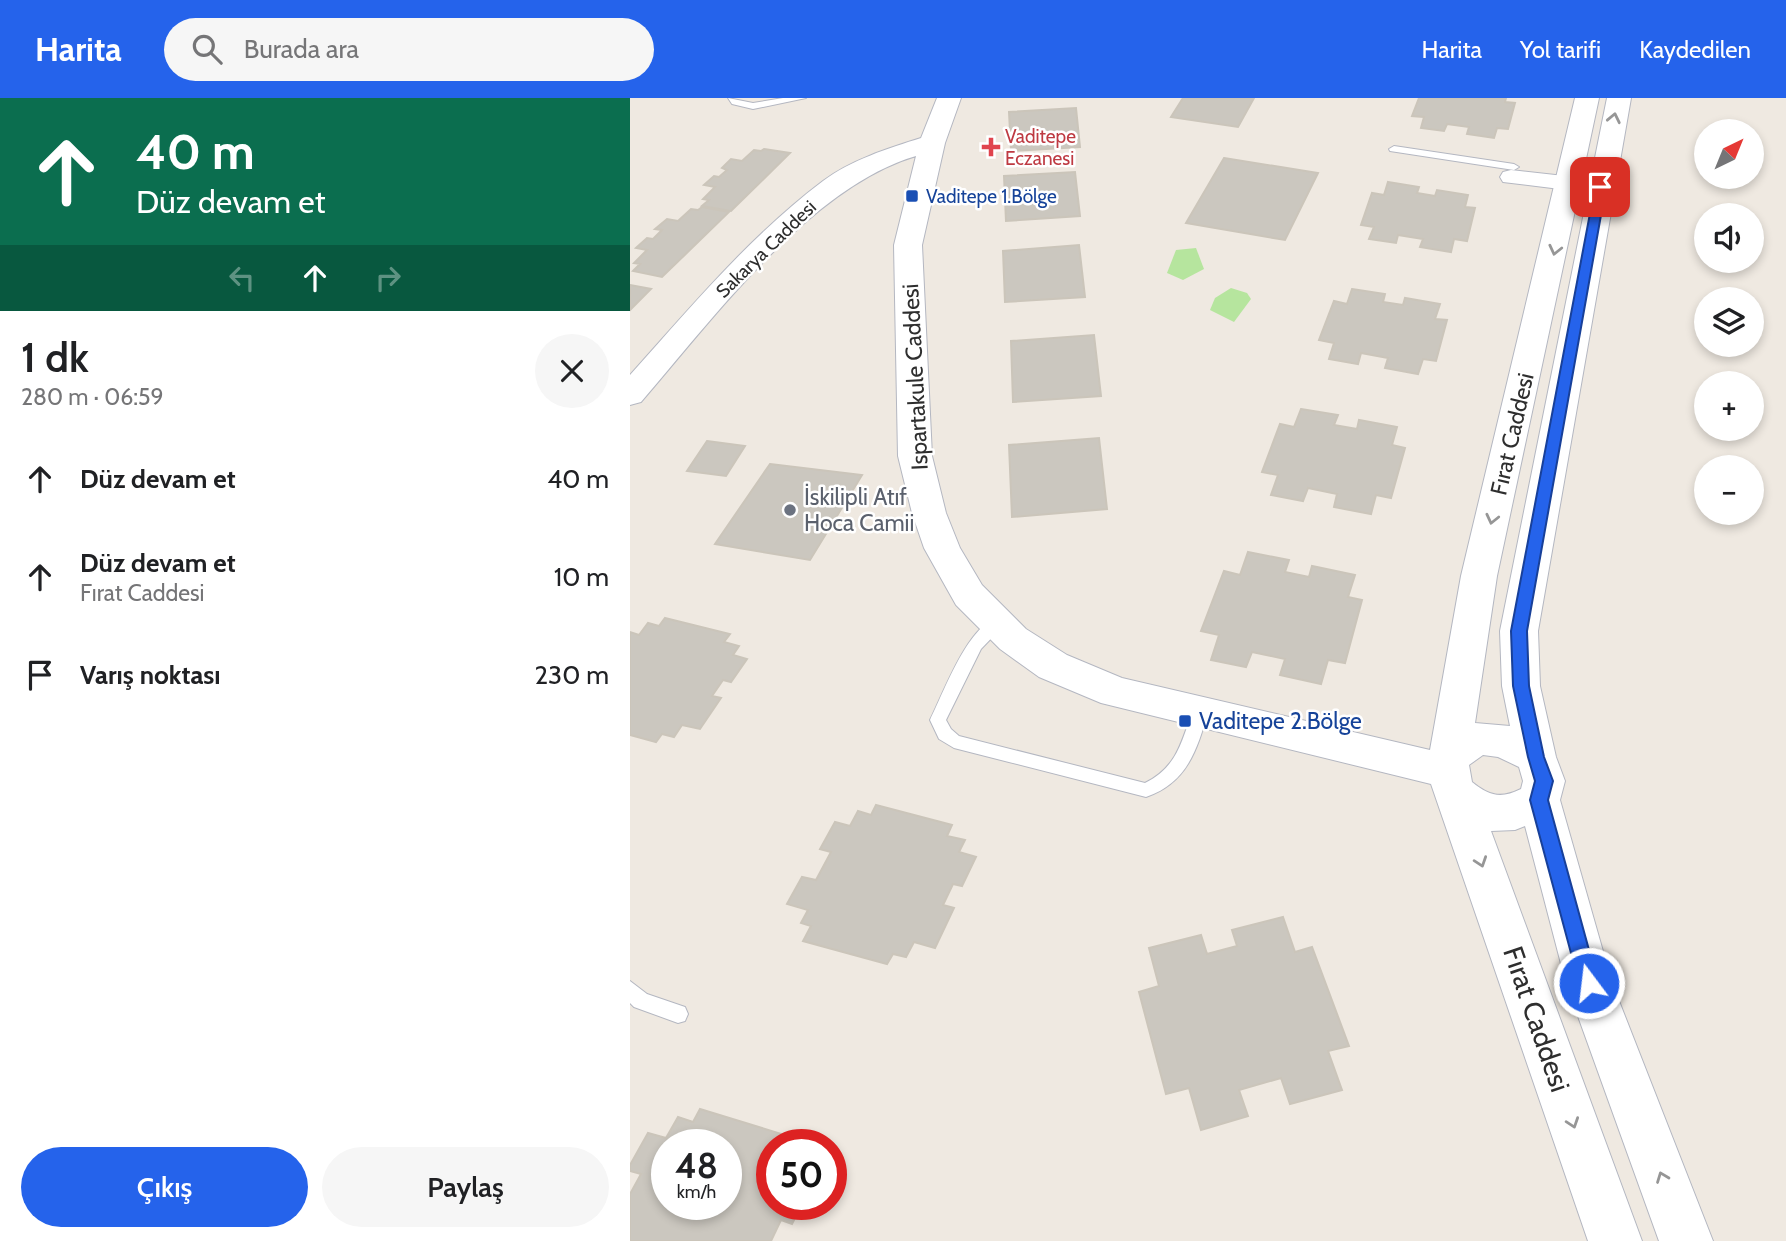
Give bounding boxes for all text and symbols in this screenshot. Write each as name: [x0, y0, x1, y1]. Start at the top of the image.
search box: [164, 18, 654, 81]
text: Harita: [35, 29, 122, 69]
icon: search: [188, 30, 226, 68]
text: Burada ara: [244, 33, 359, 65]
text: Harita: [1422, 35, 1482, 64]
text: Yol tarifi: [1520, 35, 1601, 64]
text: Kaydedilen: [1639, 35, 1751, 64]
one-way arrow: [1606, 112, 1621, 124]
north arrow: [1694, 119, 1764, 189]
map controls: [1694, 119, 1764, 525]
text: 40 m: [136, 122, 255, 181]
place label: Vaditepe Eczanesi: [1005, 125, 1076, 170]
icon: ahead: [21, 126, 112, 217]
marker: Vaditepe Eczanesi: [983, 139, 999, 155]
pin: [1570, 157, 1630, 217]
icon: arrive: [1581, 168, 1619, 206]
text: Düz devam et: [136, 182, 325, 221]
place label: Vaditepe 1.Bölge: [926, 185, 1057, 208]
marker: Vaditepe 1.Bölge: [904, 188, 920, 204]
street label: Sakarya Caddesi: [711, 196, 821, 302]
button: sound: [1694, 203, 1764, 273]
one-way arrow: [1549, 244, 1563, 256]
icon: left: [223, 259, 261, 297]
icon: ahead: [296, 259, 334, 297]
icon: right: [369, 259, 407, 297]
street label: Ispartakule Caddesi: [896, 283, 934, 471]
button: layers: [1694, 287, 1764, 357]
text: 1 dk: [21, 331, 89, 383]
button: close: [535, 334, 609, 408]
street label: Fırat Caddesi: [1484, 370, 1540, 498]
button: +: [1694, 371, 1764, 441]
text: 280 m · 06:59: [21, 383, 164, 411]
button: −: [1694, 455, 1764, 525]
icon: ahead: [21, 460, 59, 498]
text: Düz devam et: [80, 463, 236, 495]
text: 40 m: [547, 463, 609, 495]
place label: İskilipli Atıf Hoca Camii: [804, 483, 914, 537]
marker: İskilipli Atıf Hoca Camii: [782, 502, 798, 518]
one-way arrow: [1486, 513, 1501, 525]
text: Düz devam et: [80, 547, 236, 579]
icon: ahead: [21, 558, 59, 596]
text: 10 m: [554, 561, 609, 593]
text: Fırat Caddesi: [80, 579, 205, 607]
icon: arrive: [21, 656, 59, 694]
text: Varış noktası: [80, 659, 221, 691]
text: 230 m: [535, 659, 609, 691]
place label: Vaditepe 2.Bölge: [1199, 707, 1362, 735]
marker: Vaditepe 2.Bölge: [1177, 713, 1193, 729]
one-way arrow: [1473, 856, 1487, 868]
street label: Fırat Caddesi: [1496, 942, 1578, 1096]
position arrow: [1552, 946, 1626, 1020]
one-way arrow: [1565, 1116, 1579, 1128]
speed limit sign: 50: [756, 1129, 847, 1220]
text: 48: [675, 1144, 718, 1187]
button: Çıkış: [21, 1147, 308, 1227]
button: Paylaş: [322, 1147, 609, 1227]
one-way arrow: [1656, 1172, 1670, 1184]
text: km/h: [677, 1181, 716, 1203]

